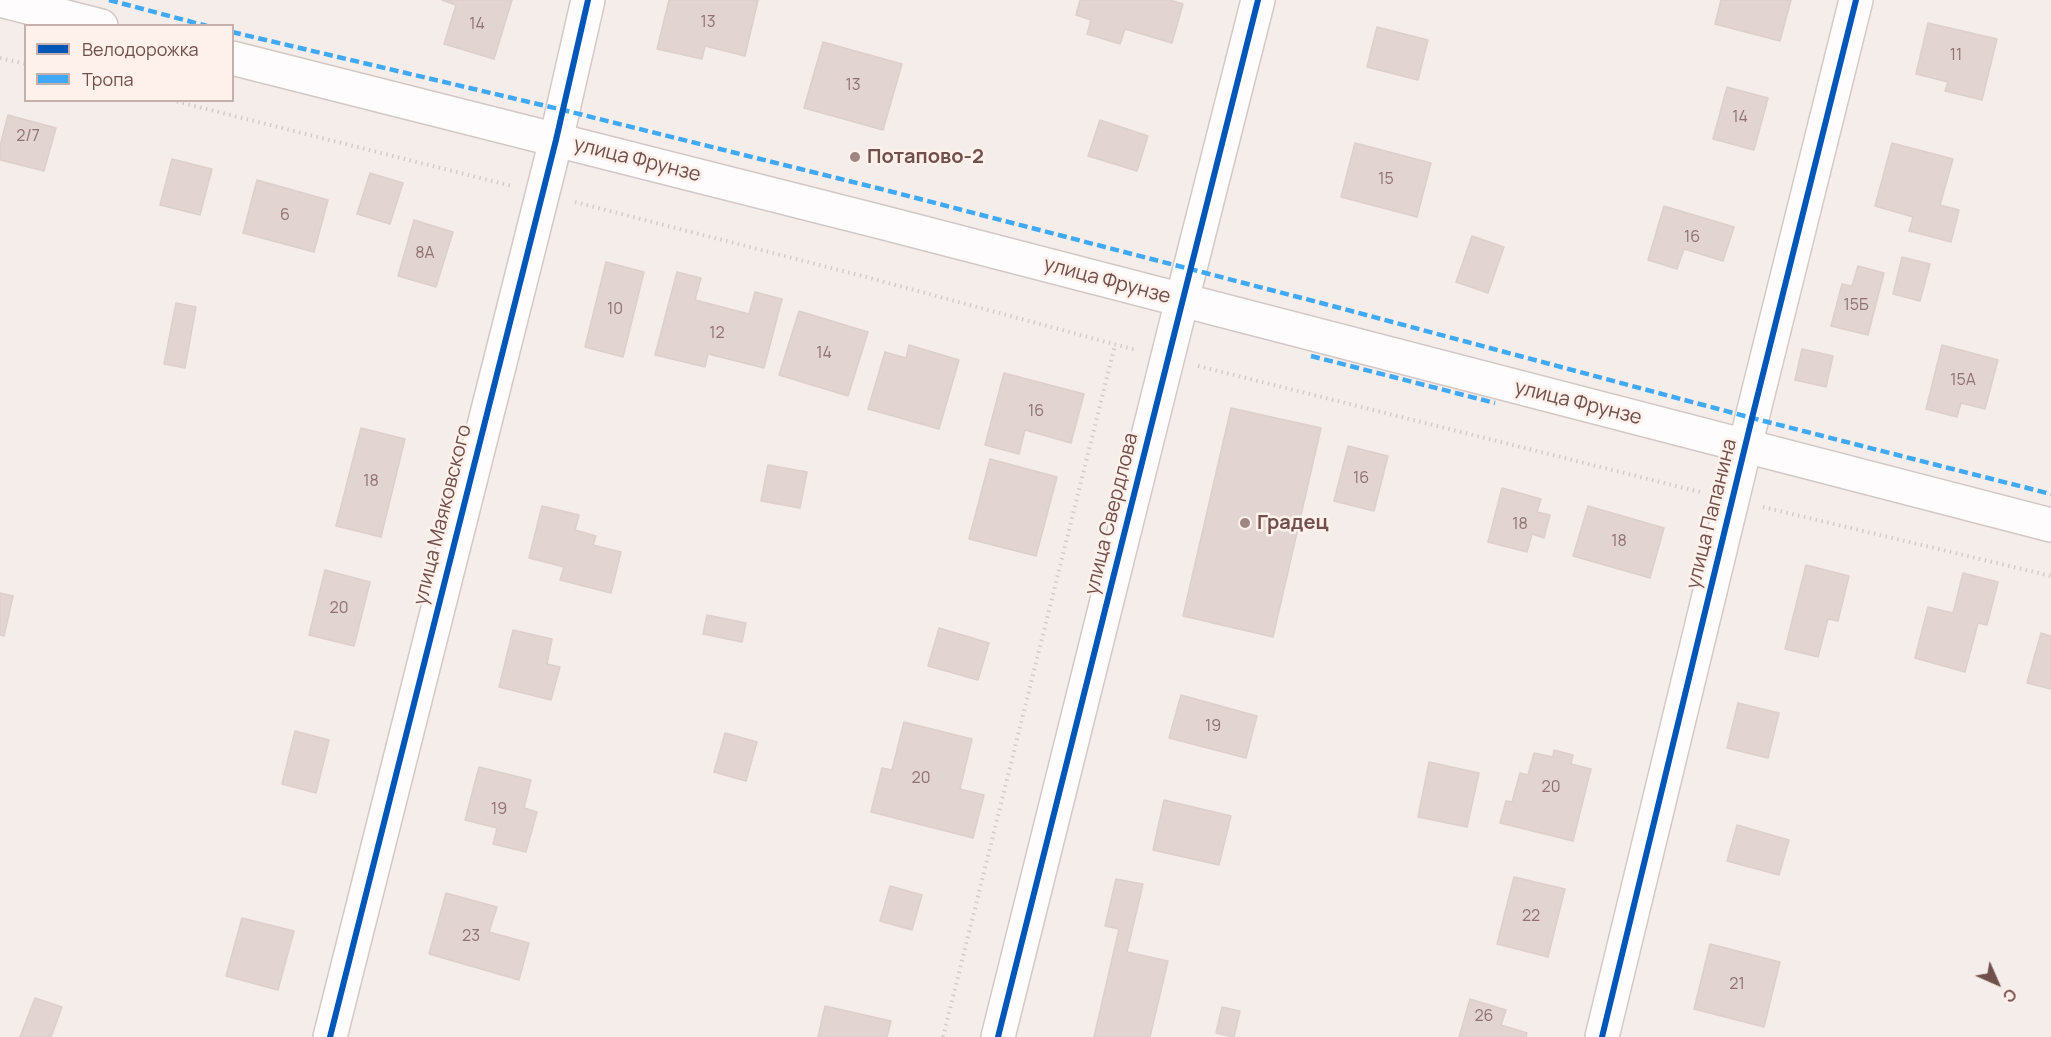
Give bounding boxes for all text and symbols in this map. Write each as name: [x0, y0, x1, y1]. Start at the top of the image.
house number: 13: [700, 13, 716, 33]
house number: 14: [469, 15, 485, 35]
legend: [24, 24, 234, 102]
text: Велодорожка: [82, 37, 199, 61]
house number: 11: [1950, 46, 1962, 66]
text: Тропа: [82, 67, 133, 91]
house number: 13: [845, 76, 861, 96]
house number: 14: [1732, 108, 1748, 128]
house number: 2/7: [16, 127, 40, 147]
street label: улица Фрунзе: [571, 133, 703, 187]
place label: Потапово-2: [867, 145, 984, 169]
marker: Потапово-2: [848, 150, 862, 164]
house number: 15: [1378, 170, 1394, 190]
house number: 6: [280, 206, 290, 226]
house number: 16: [1684, 228, 1700, 248]
house number: 8А: [415, 244, 435, 264]
street label: улица Фрунзе: [1041, 253, 1173, 309]
house number: 15Б: [1843, 296, 1869, 316]
house number: 10: [607, 300, 623, 320]
house number: 12: [709, 324, 725, 344]
house number: 14: [816, 344, 832, 364]
house number: 15А: [1950, 371, 1976, 391]
street label: улица Фрунзе: [1512, 376, 1644, 430]
house number: 16: [1028, 402, 1044, 422]
street label: улица Маяковского: [409, 422, 477, 608]
street label: улица Свердлова: [1080, 430, 1144, 598]
street label: улица Папанина: [1682, 436, 1742, 592]
house number: 16: [1353, 469, 1369, 489]
house number: 18: [363, 472, 379, 492]
place label: Градец: [1257, 511, 1328, 535]
house number: 18: [1512, 515, 1528, 535]
marker: Градец: [1238, 516, 1252, 530]
house number: 18: [1611, 532, 1627, 552]
house number: 20: [330, 599, 348, 619]
house number: 19: [1205, 717, 1221, 737]
house number: 20: [912, 769, 930, 789]
house number: 20: [1542, 778, 1560, 798]
house number: 19: [491, 800, 507, 820]
house number: 22: [1522, 907, 1540, 927]
house number: 23: [462, 927, 480, 947]
north arrow: [1967, 953, 2027, 1013]
house number: 21: [1729, 975, 1745, 995]
text: С: [1998, 984, 2022, 1008]
house number: 26: [1474, 1007, 1494, 1027]

